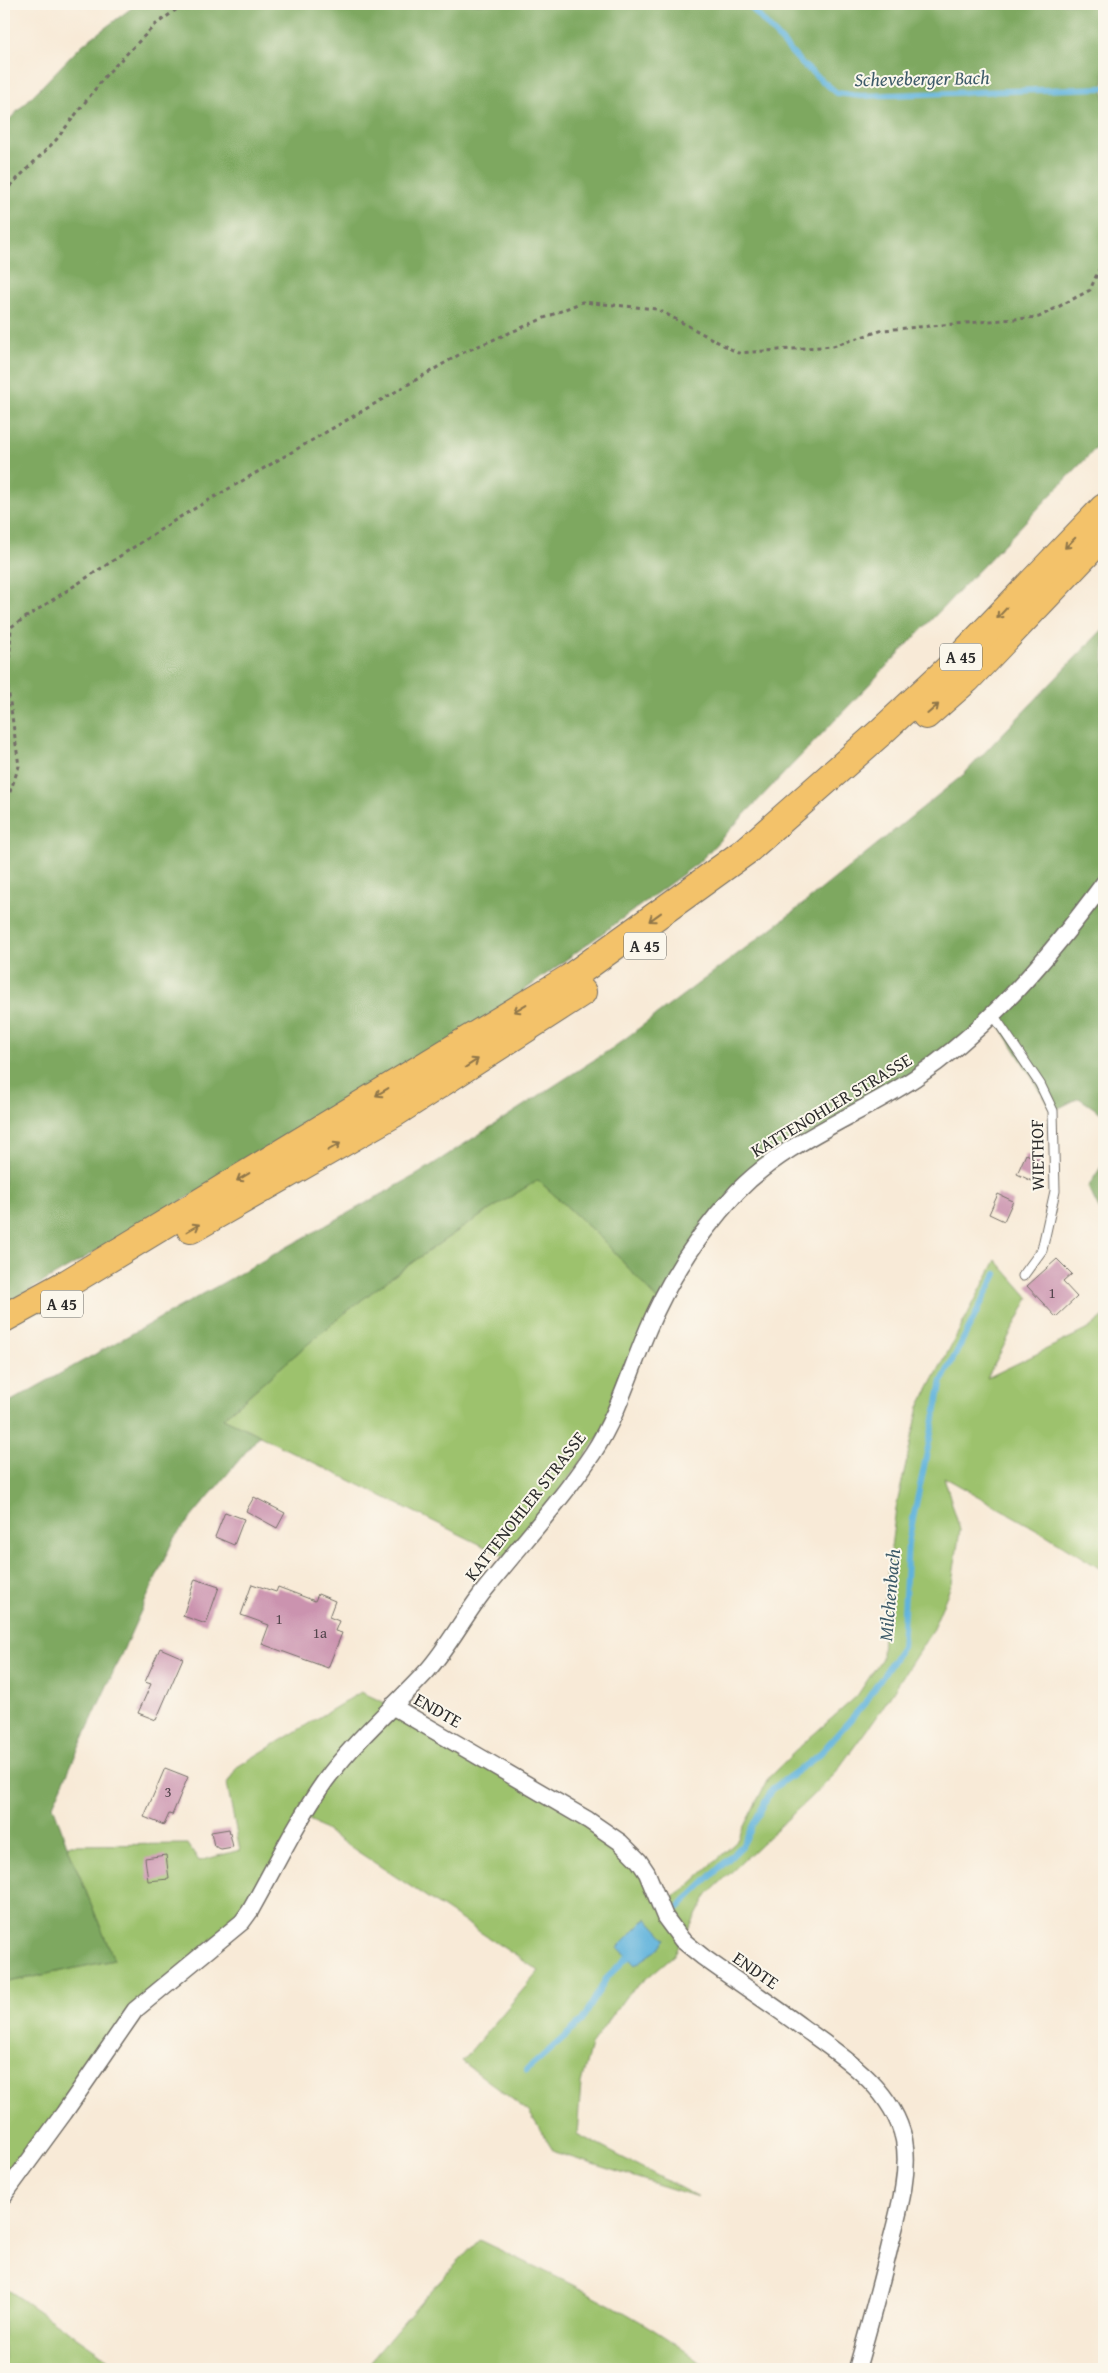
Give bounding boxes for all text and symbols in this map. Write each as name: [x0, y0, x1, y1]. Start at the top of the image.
water label: Scheveberger Bach: [854, 63, 990, 93]
one-way arrow: [1064, 537, 1076, 549]
one-way arrow: [996, 607, 1008, 619]
road number: A 45: [940, 644, 982, 670]
one-way arrow: [927, 703, 940, 714]
one-way arrow: [648, 912, 662, 922]
road number: A 45: [624, 932, 666, 959]
one-way arrow: [514, 1004, 528, 1014]
street label: KATTENOHLER STRASSE: [745, 1046, 917, 1164]
one-way arrow: [465, 1057, 479, 1067]
one-way arrow: [375, 1088, 389, 1098]
street label: WIETHOF: [1023, 1119, 1051, 1191]
one-way arrow: [326, 1142, 340, 1152]
one-way arrow: [236, 1172, 250, 1182]
one-way arrow: [185, 1223, 199, 1233]
house number: 1: [1048, 1282, 1056, 1303]
road number: A 45: [41, 1290, 83, 1318]
street label: KATTENOHLER STRASSE: [458, 1425, 592, 1587]
water label: Milchenbach: [871, 1547, 907, 1642]
house number: 1: [275, 1608, 283, 1629]
house number: 1a: [313, 1622, 327, 1643]
street label: ENDTE: [409, 1686, 467, 1734]
house number: 3: [164, 1781, 172, 1802]
street label: ENDTE: [727, 1944, 785, 1996]

